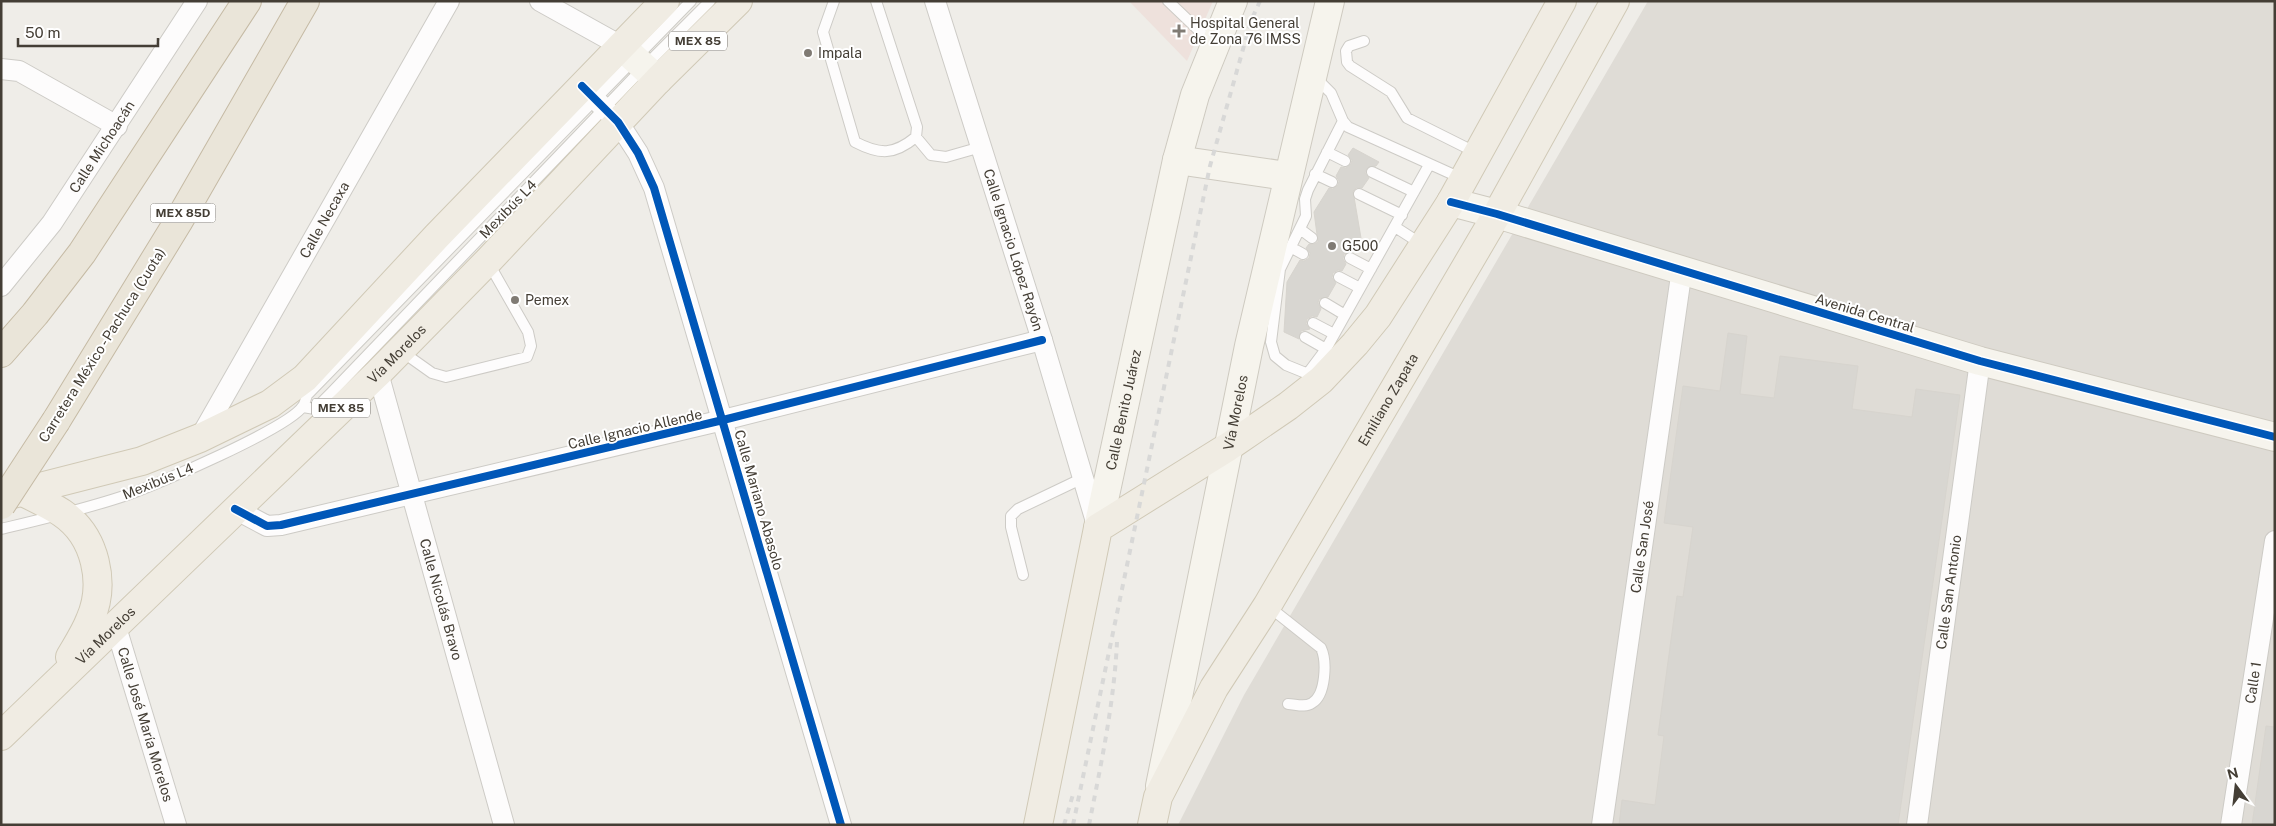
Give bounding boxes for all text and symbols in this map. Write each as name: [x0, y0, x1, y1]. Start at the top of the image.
scale bar: [18, 15, 158, 47]
place label: Hospital General de Zona 76 IMSS: [1190, 15, 1301, 47]
text: 50 m: [25, 24, 60, 41]
marker: Hospital General de Zona 76 IMSS: [1172, 24, 1186, 38]
road number: MEX 85: [669, 31, 727, 50]
place label: Impala: [818, 45, 862, 61]
marker: Impala: [802, 47, 814, 59]
street label: Calle Michoacán: [66, 98, 138, 196]
street label: Calle Ignacio López Rayón: [980, 167, 1047, 333]
street label: Mexibús L4: [476, 176, 540, 242]
street label: Calle Necaxa: [296, 179, 352, 261]
road number: MEX 85D: [150, 204, 216, 222]
place label: G500: [1342, 238, 1378, 254]
marker: G500: [1326, 240, 1338, 252]
street label: Carretera México - Pachuca (Cuota): [35, 245, 169, 445]
street label: Avenida Central: [1813, 290, 1917, 336]
place label: Pemex: [525, 292, 569, 308]
marker: Pemex: [509, 294, 521, 306]
street label: Vía Morelos: [364, 321, 429, 387]
street label: Calle Benito Juárez: [1103, 348, 1144, 472]
street label: Emiliano Zapata: [1355, 351, 1421, 449]
street label: Vía Morelos: [1220, 374, 1251, 452]
road number: MEX 85: [312, 398, 370, 418]
street label: Calle Ignacio Allende: [566, 406, 704, 452]
street label: Calle Mariano Abasolo: [731, 428, 787, 572]
street label: Mexibús L4: [120, 459, 196, 502]
street label: Calle San José: [1627, 499, 1657, 594]
street label: Calle San Antonio: [1933, 534, 1964, 650]
street label: Calle Nicolás Bravo: [417, 537, 466, 662]
street label: Vía Morelos: [72, 603, 138, 668]
street label: Calle José María Morelos: [115, 645, 176, 804]
street label: Calle 1: [2242, 661, 2264, 705]
north arrow: [2211, 761, 2261, 811]
text: N: [2225, 764, 2240, 783]

